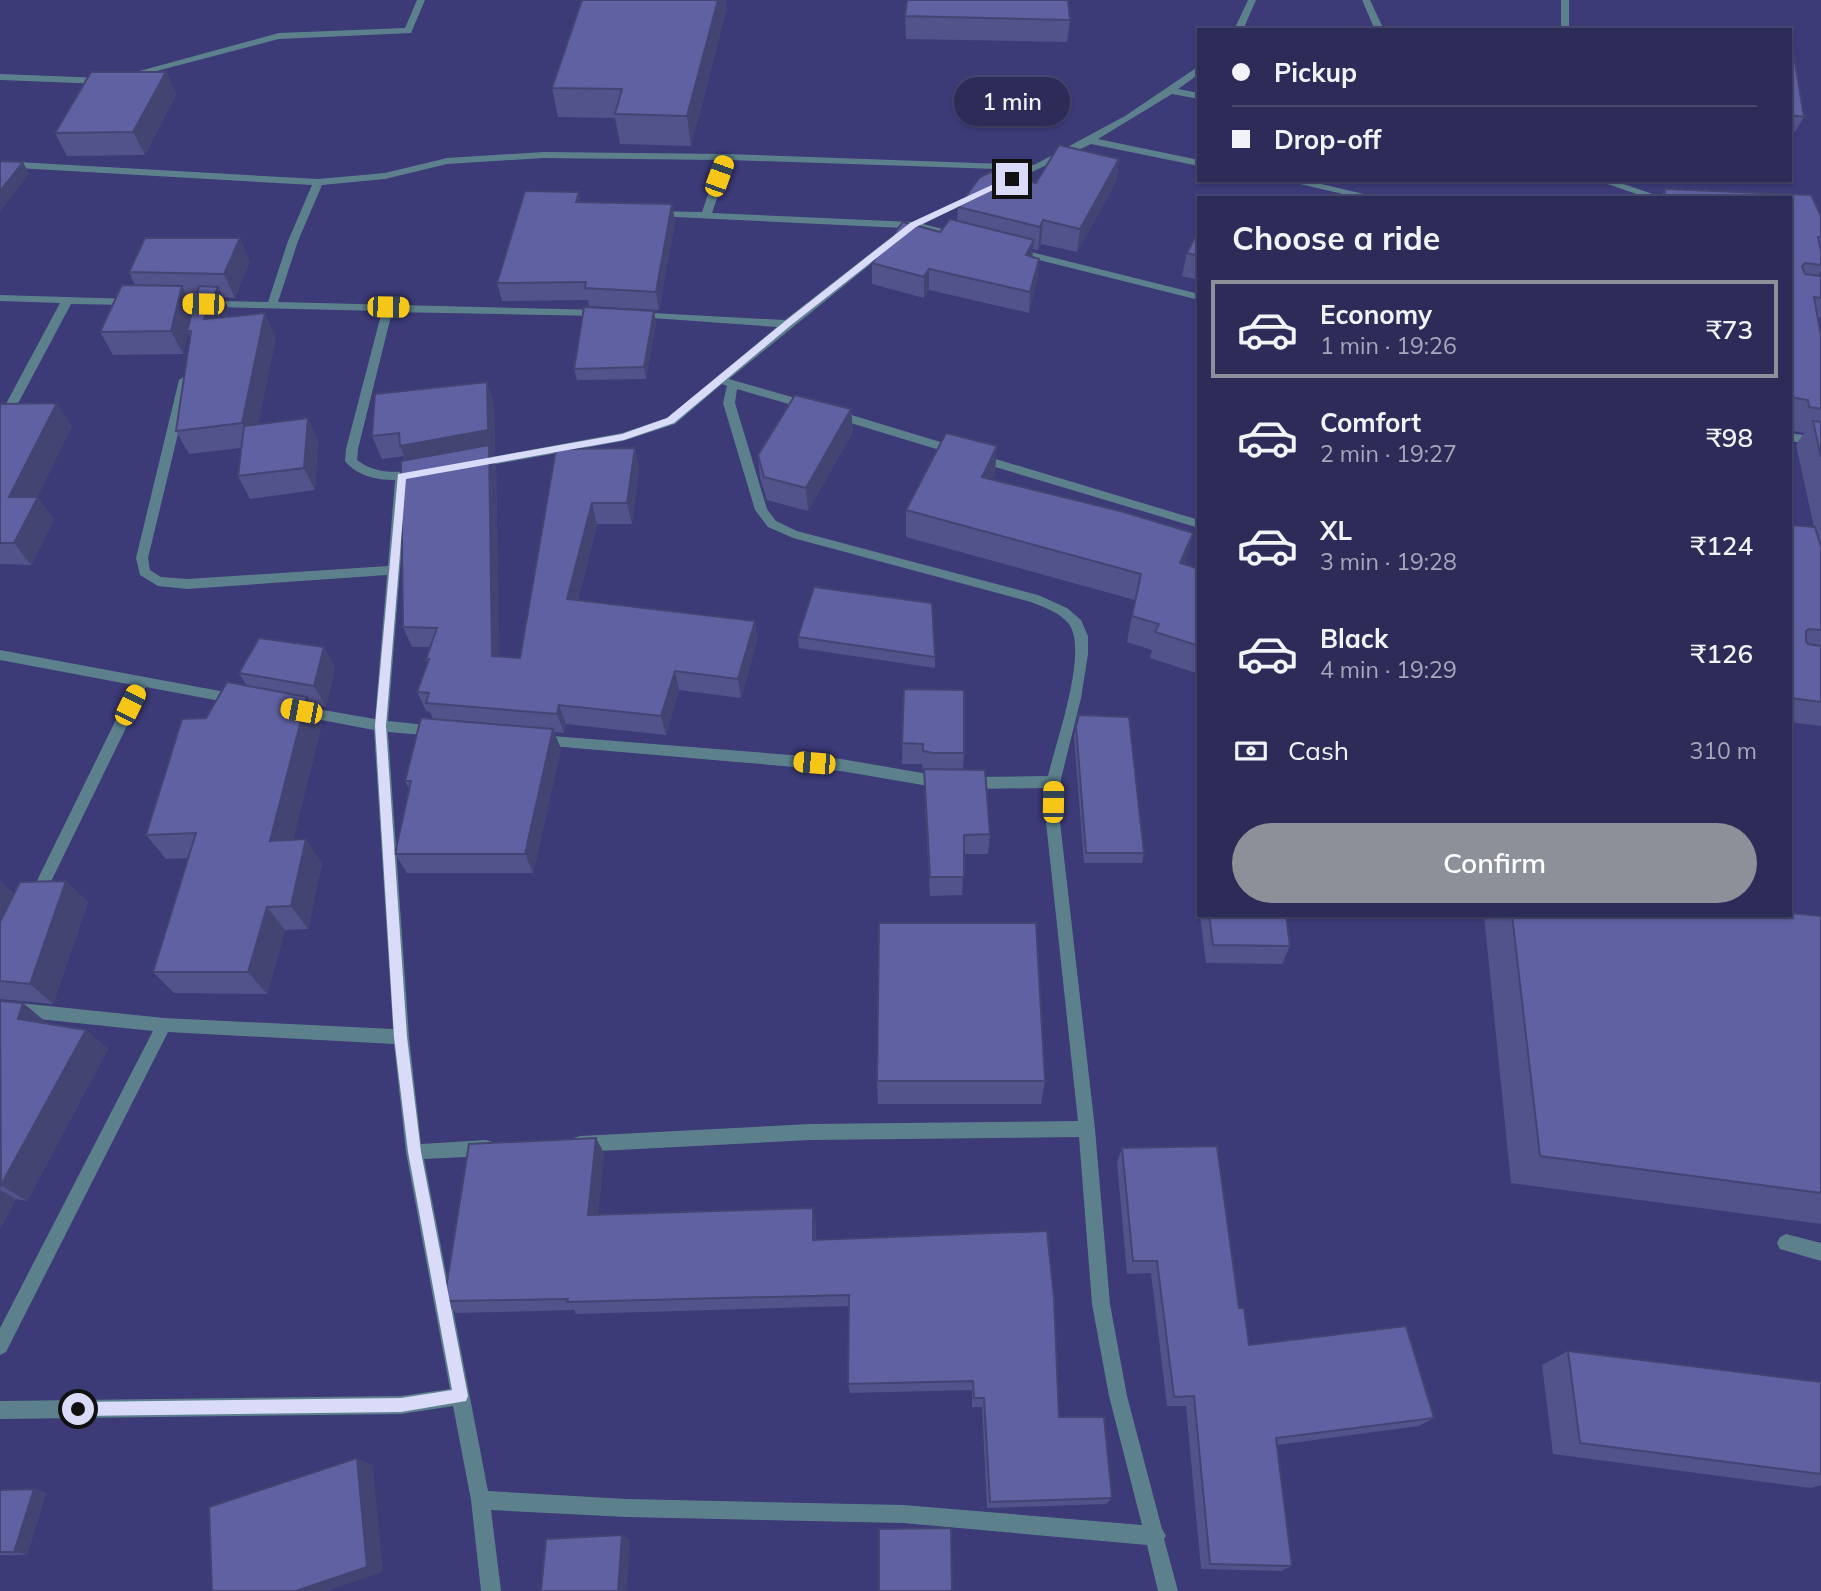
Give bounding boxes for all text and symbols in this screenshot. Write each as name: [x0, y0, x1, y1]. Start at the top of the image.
text: Pickup: [1274, 56, 1357, 89]
callout: 1 min: [954, 78, 1070, 127]
text: 1 min: [982, 87, 1042, 116]
text: Drop-off: [1274, 123, 1381, 156]
car: [702, 153, 737, 199]
route end: [996, 163, 1028, 195]
text: Choose a ride: [1232, 218, 1440, 258]
car: [182, 293, 225, 315]
car: [367, 296, 410, 318]
icon: car: [1236, 298, 1299, 361]
text: Economy: [1320, 298, 1432, 331]
text: ₹73: [1706, 313, 1753, 346]
text: 1 min · 19:26: [1320, 331, 1457, 360]
icon: car: [1236, 406, 1299, 469]
text: Comfort: [1320, 406, 1421, 439]
text: ₹98: [1706, 421, 1753, 454]
text: 2 min · 19:27: [1320, 439, 1457, 468]
icon: car: [1236, 514, 1299, 577]
text: XL: [1320, 514, 1352, 547]
text: ₹124: [1691, 529, 1753, 562]
text: 3 min · 19:28: [1320, 547, 1457, 576]
icon: car: [1236, 622, 1299, 685]
text: Black: [1320, 622, 1388, 655]
text: ₹126: [1691, 637, 1753, 670]
text: 4 min · 19:29: [1320, 655, 1457, 684]
car: [112, 682, 149, 728]
car: [279, 697, 324, 725]
icon: cash: [1232, 732, 1270, 770]
text: Cash: [1288, 734, 1349, 767]
text: 310 m: [1689, 736, 1757, 765]
car: [793, 751, 836, 775]
car: [1043, 781, 1064, 823]
button: Confirm: [1232, 823, 1757, 903]
route start: [62, 1393, 94, 1425]

